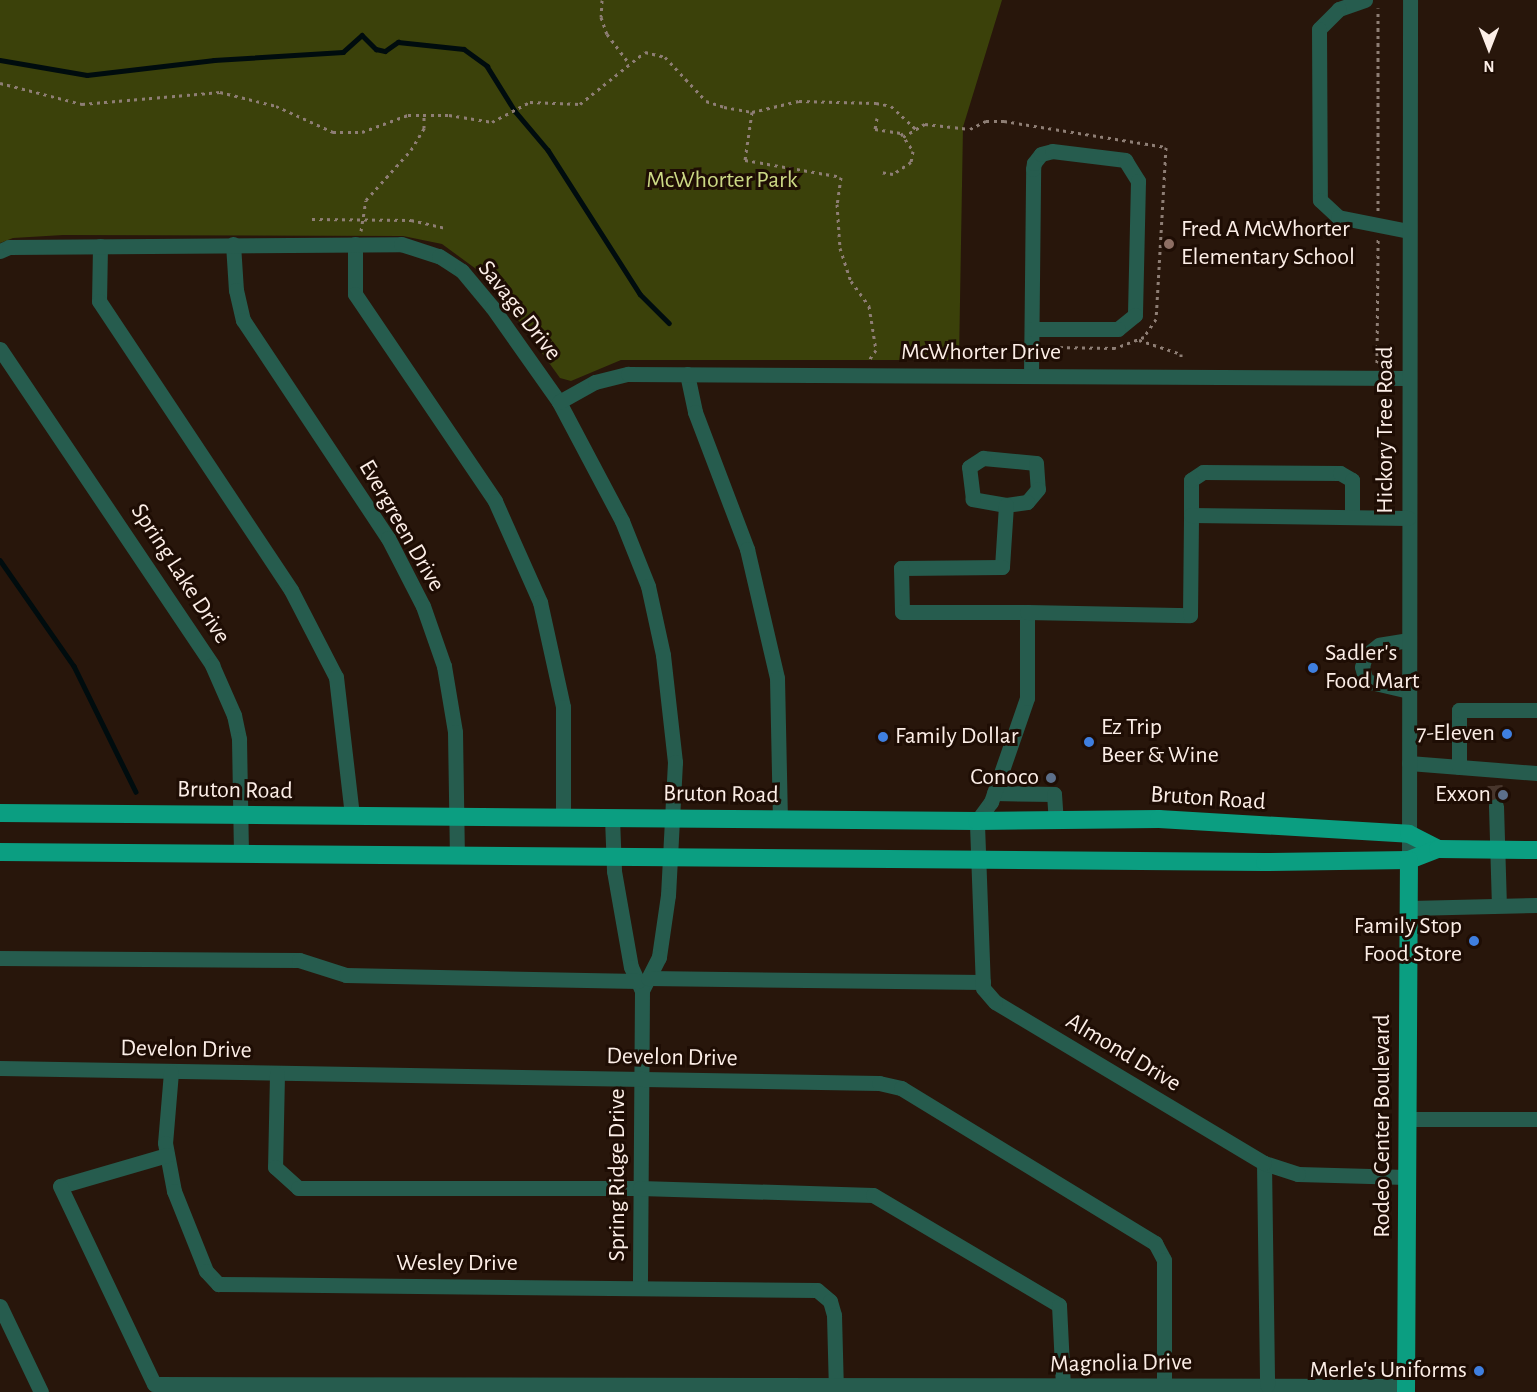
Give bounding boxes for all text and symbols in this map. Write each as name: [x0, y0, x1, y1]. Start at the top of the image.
north arrow: [1459, 18, 1519, 78]
text: N: [1483, 58, 1495, 74]
park label: McWhorter Park: [646, 167, 798, 195]
place label: Fred A McWhorter Elementary School: [1181, 216, 1355, 272]
marker: Fred A McWhorter Elementary School: [1162, 237, 1176, 251]
street label: Savage Drive: [471, 255, 567, 367]
street label: McWhorter Drive: [901, 339, 1061, 367]
street label: Hickory Tree Road: [1372, 346, 1400, 514]
street label: Evergreen Drive: [352, 455, 450, 597]
street label: Spring Lake Drive: [124, 498, 236, 650]
place label: Sadler's Food Mart: [1325, 640, 1419, 696]
marker: Sadler's Food Mart: [1306, 661, 1320, 675]
place label: Ez Trip Beer & Wine: [1101, 714, 1219, 770]
place label: 7-Eleven: [1417, 720, 1495, 748]
place label: Family Dollar: [895, 723, 1018, 751]
marker: 7-Eleven: [1500, 727, 1514, 741]
marker: Family Dollar: [876, 730, 890, 744]
marker: Ez Trip Beer & Wine: [1082, 735, 1096, 749]
place label: Conoco: [970, 764, 1039, 792]
marker: Conoco: [1044, 771, 1058, 785]
street label: Bruton Road: [177, 776, 293, 806]
street label: Bruton Road: [663, 780, 779, 810]
street label: Bruton Road: [1149, 781, 1267, 817]
place label: Exxon: [1435, 781, 1491, 809]
marker: Exxon: [1496, 788, 1510, 802]
place label: Family Stop Food Store: [1354, 913, 1462, 969]
marker: Family Stop Food Store: [1467, 934, 1481, 948]
street label: Almond Drive: [1060, 1007, 1186, 1099]
street label: Rodeo Center Boulevard: [1369, 1014, 1397, 1238]
street label: Develon Drive: [120, 1034, 252, 1066]
street label: Develon Drive: [606, 1042, 738, 1074]
street label: Spring Ridge Drive: [604, 1088, 632, 1262]
street label: Wesley Drive: [396, 1250, 518, 1278]
street label: Magnolia Drive: [1050, 1348, 1192, 1380]
place label: Merle's Uniforms: [1310, 1357, 1467, 1385]
marker: Merle's Uniforms: [1472, 1364, 1486, 1378]

